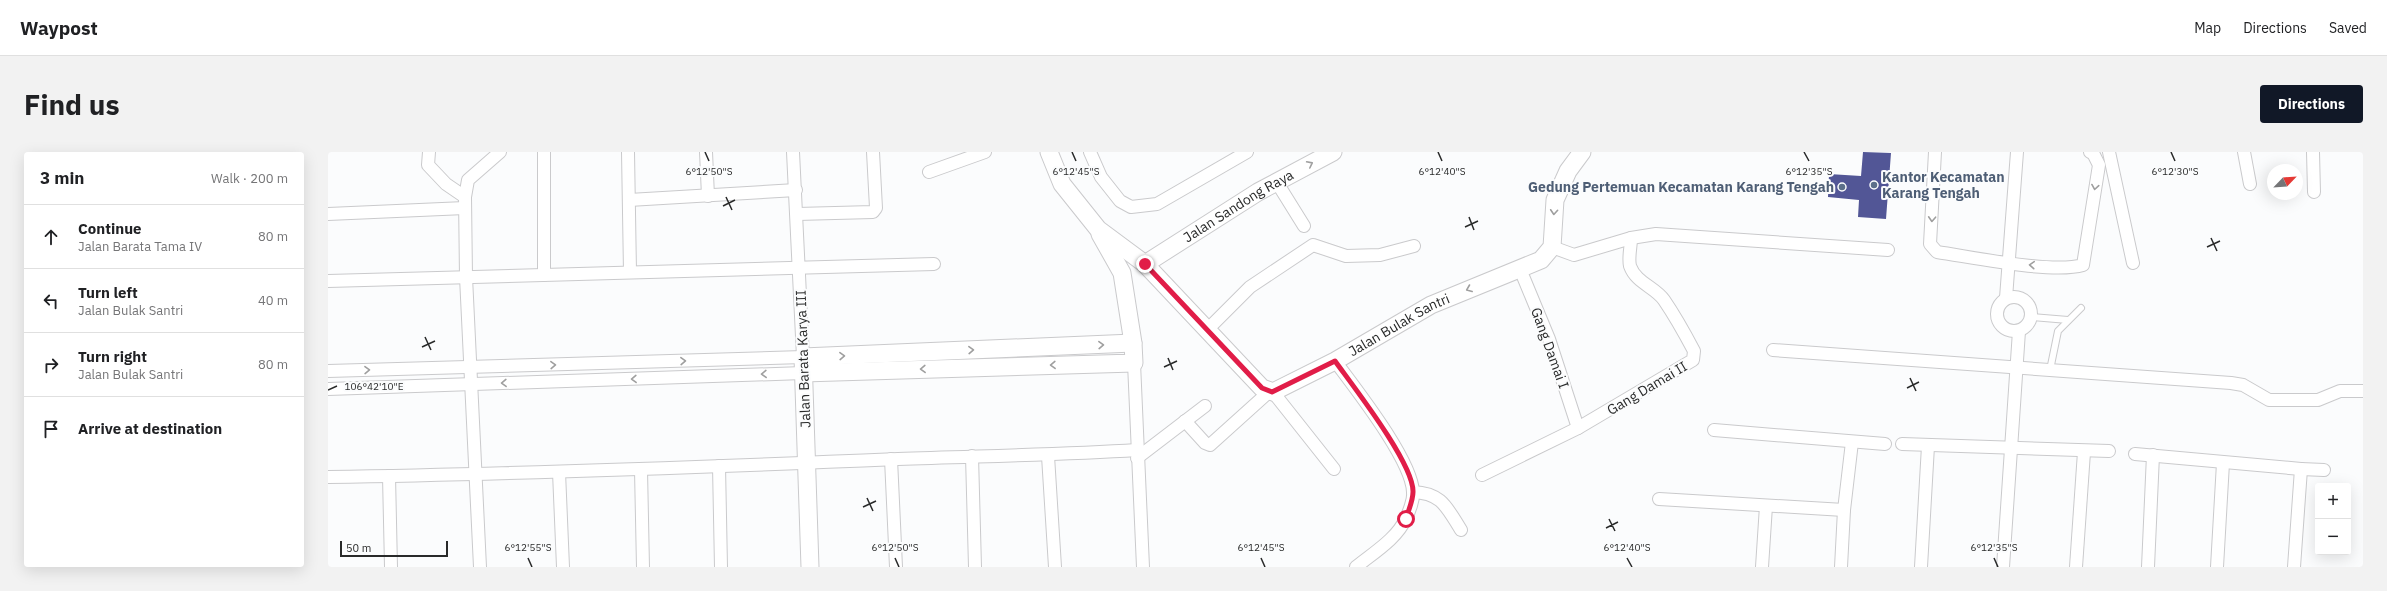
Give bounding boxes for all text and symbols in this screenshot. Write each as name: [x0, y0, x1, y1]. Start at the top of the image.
text: Waypost: [20, 16, 98, 40]
text: Map: [2194, 19, 2221, 37]
text: Directions: [2243, 19, 2307, 37]
text: Saved: [2329, 19, 2367, 37]
button: Directions: [2260, 85, 2363, 123]
text: Find us: [24, 86, 120, 123]
one-way arrow: [1306, 161, 1313, 169]
north arrow: [2267, 164, 2303, 200]
text: 6°12'50"S: [685, 165, 733, 178]
text: 6°12'45"S: [1052, 165, 1100, 178]
street label: Jalan Sandong Raya: [1180, 165, 1297, 246]
text: 6°12'40"S: [1418, 165, 1466, 178]
text: 6°12'35"S: [1785, 165, 1833, 178]
text: 6°12'30"S: [2151, 165, 2199, 178]
text: 3 min: [40, 167, 84, 189]
place label: Kantor Kecamatan Karang Tengah: [1882, 168, 2005, 202]
text: Walk · 200 m: [211, 170, 288, 187]
place label: Gedung Pertemuan Kecamatan Karang Tengah: [1528, 178, 1834, 196]
marker: Kantor Kecamatan Karang Tengah: [1869, 180, 1879, 190]
marker: Gedung Pertemuan Kecamatan Karang Tengah: [1837, 182, 1847, 192]
one-way arrow: [2091, 184, 2100, 190]
one-way arrow: [1550, 209, 1559, 215]
one-way arrow: [1927, 216, 1936, 222]
text: Continue: [78, 219, 142, 238]
icon: ahead: [40, 226, 62, 248]
text: 80 m: [258, 228, 288, 245]
text: Jalan Barata Tama IV: [78, 238, 202, 255]
route end: [1136, 255, 1154, 273]
one-way arrow: [2029, 260, 2035, 269]
text: Turn left: [78, 283, 138, 302]
one-way arrow: [1466, 285, 1473, 293]
street label: Jalan Bulak Santri: [1345, 289, 1452, 360]
icon: left: [40, 290, 62, 312]
street label: Jalan Barata Karya III: [792, 290, 814, 428]
text: 40 m: [258, 292, 288, 309]
text: Jalan Bulak Santri: [78, 302, 183, 319]
street label: Gang Damai I: [1527, 305, 1573, 391]
one-way arrow: [1098, 340, 1104, 349]
one-way arrow: [968, 346, 974, 354]
text: Turn right: [78, 347, 147, 366]
one-way arrow: [838, 351, 845, 360]
icon: right: [40, 354, 62, 376]
text: 80 m: [258, 356, 288, 373]
one-way arrow: [680, 357, 686, 365]
street label: Gang Damai II: [1604, 357, 1690, 419]
one-way arrow: [550, 361, 556, 369]
one-way arrow: [1050, 361, 1056, 370]
one-way arrow: [920, 365, 926, 373]
text: Jalan Bulak Santri: [78, 366, 183, 383]
one-way arrow: [364, 366, 370, 374]
one-way arrow: [761, 370, 767, 378]
one-way arrow: [631, 374, 637, 383]
one-way arrow: [501, 379, 507, 387]
text: 106°42'10"E: [344, 380, 404, 393]
icon: arrive: [40, 418, 62, 440]
text: Arrive at destination: [78, 419, 222, 438]
map controls: [2315, 483, 2351, 555]
button: +: [2315, 483, 2351, 519]
route start: [1397, 510, 1415, 528]
button: −: [2315, 519, 2351, 555]
scale bar: [340, 539, 448, 558]
text: 50 m: [346, 541, 371, 555]
text: 6°12'55"S: [504, 541, 552, 554]
text: 6°12'50"S: [871, 541, 919, 554]
text: 6°12'45"S: [1237, 541, 1285, 554]
text: 6°12'40"S: [1603, 541, 1651, 554]
text: 6°12'35"S: [1970, 541, 2018, 554]

